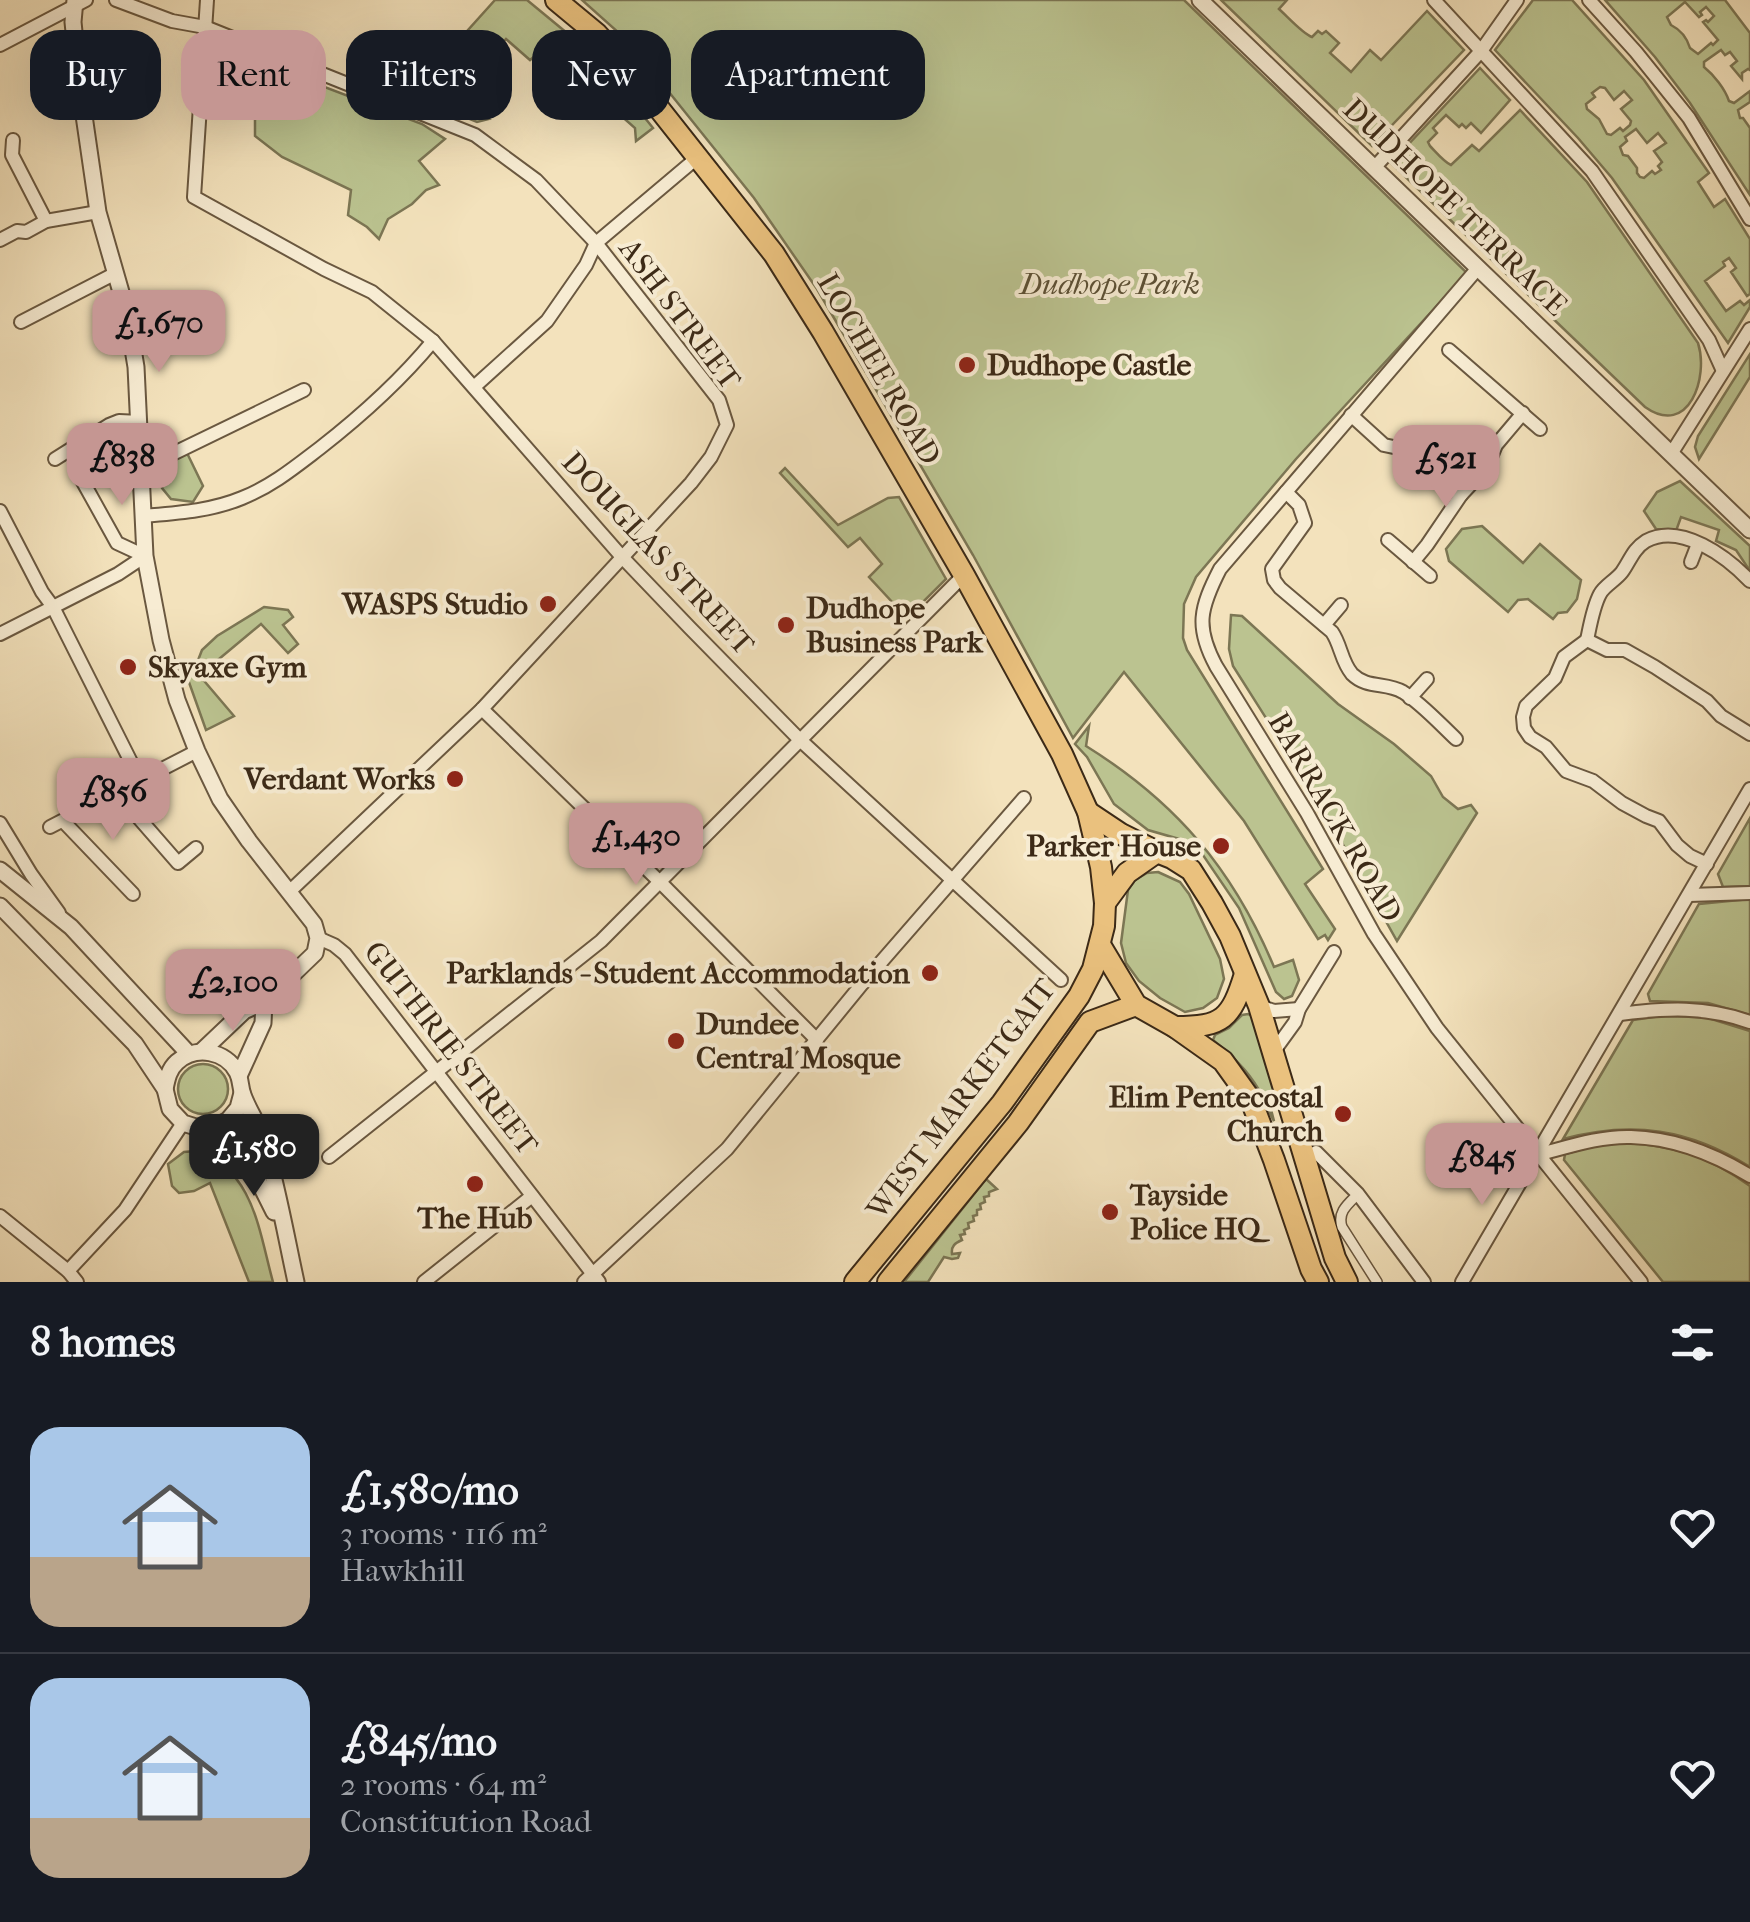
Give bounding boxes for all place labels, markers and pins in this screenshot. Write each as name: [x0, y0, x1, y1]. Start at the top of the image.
pin: £1,670: [78, 290, 240, 375]
place label: Dudhope Castle: [987, 348, 1191, 383]
marker: Dudhope Castle: [956, 354, 978, 376]
pin: £838: [63, 423, 181, 508]
pin: £521: [1387, 425, 1505, 510]
place label: WASPS Studio: [340, 587, 528, 622]
place label: Dudhope Business Park: [806, 591, 984, 660]
marker: WASPS Studio: [537, 593, 559, 615]
marker: Dudhope Business Park: [775, 614, 797, 636]
place label: Skyaxe Gym: [148, 650, 308, 685]
marker: Skyaxe Gym: [117, 656, 139, 678]
pin: £856: [54, 758, 172, 843]
place label: Verdant Works: [243, 762, 435, 797]
marker: Verdant Works: [444, 768, 466, 790]
pin: £1,430: [555, 803, 717, 888]
place label: Parker House: [1027, 829, 1201, 864]
marker: Parker House: [1210, 835, 1232, 857]
pin: £2,100: [152, 949, 314, 1034]
place label: Parklands - Student Accommodation: [446, 956, 911, 991]
marker: Parklands - Student Accommodation: [919, 962, 941, 984]
place label: Dundee Central Mosque: [696, 1007, 901, 1076]
marker: Dundee Central Mosque: [665, 1030, 687, 1052]
place label: Elim Pentecostal Church: [1109, 1080, 1324, 1149]
marker: Elim Pentecostal Church: [1332, 1103, 1354, 1125]
pin: £1,580: [173, 1114, 335, 1199]
pin: £845: [1423, 1123, 1541, 1208]
marker: The Hub: [464, 1173, 486, 1195]
place label: Tayside Police HQ: [1129, 1178, 1270, 1247]
place label: The Hub: [417, 1201, 533, 1236]
marker: Tayside Police HQ: [1099, 1201, 1121, 1223]

